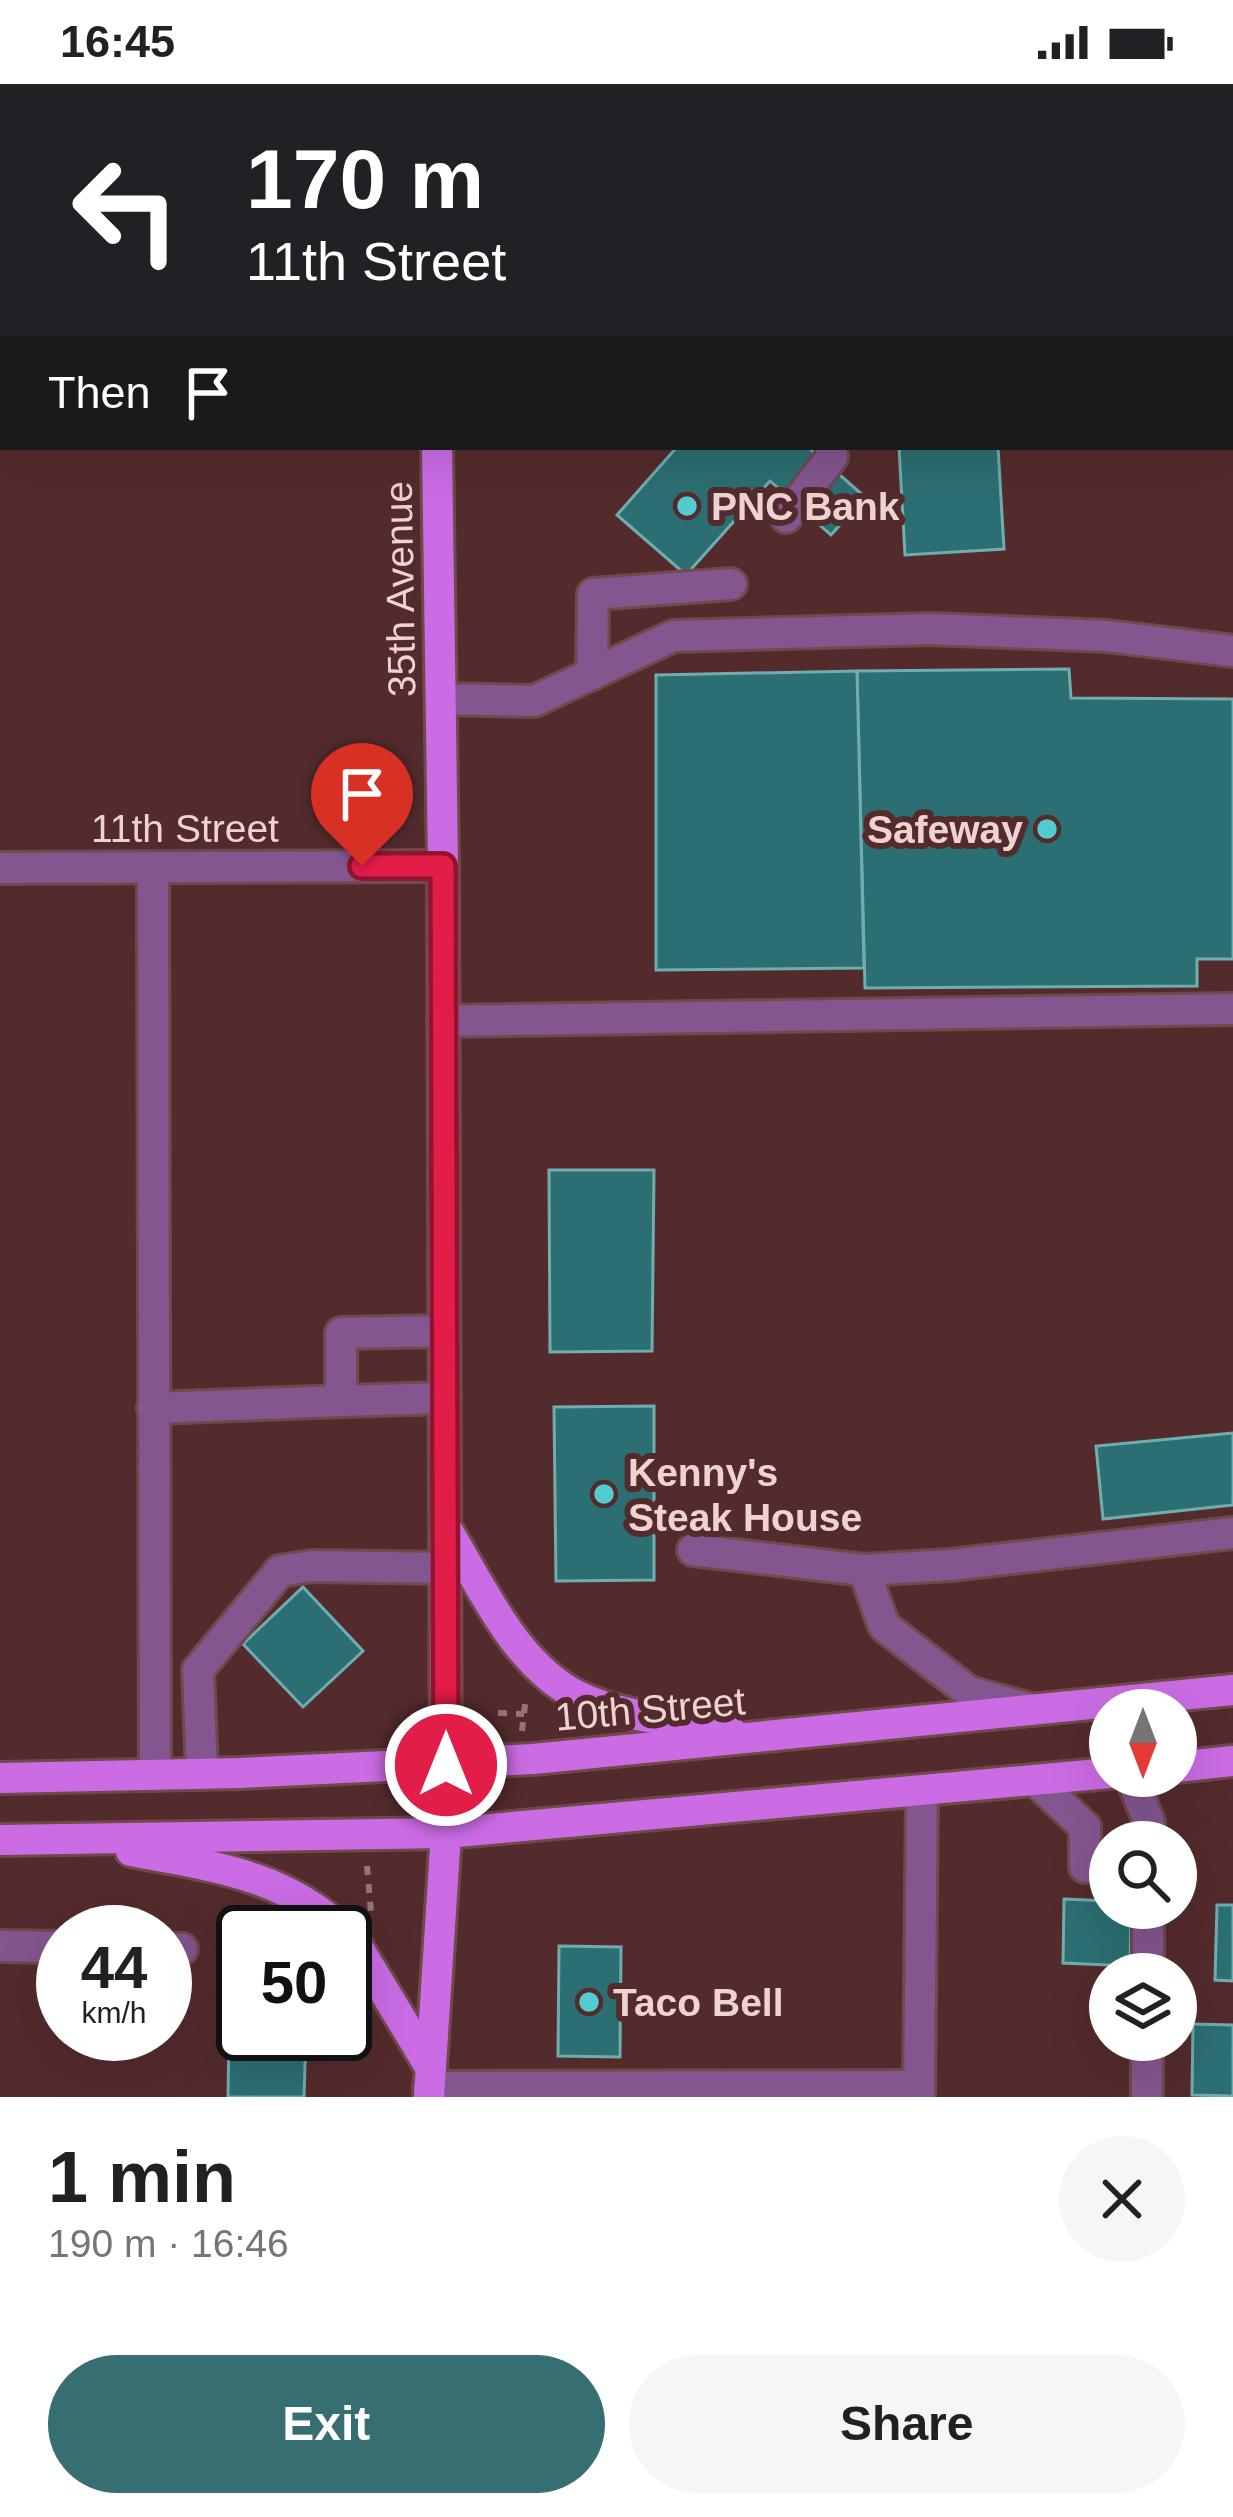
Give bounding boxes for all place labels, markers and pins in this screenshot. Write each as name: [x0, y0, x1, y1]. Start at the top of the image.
place label: PNC Bank: [711, 485, 900, 528]
marker: PNC Bank: [674, 493, 700, 519]
pin: [311, 743, 413, 866]
place label: Safeway: [867, 808, 1023, 851]
marker: Safeway: [1034, 816, 1060, 842]
place label: Kenny's Steak House: [628, 1451, 862, 1539]
marker: Kenny's Steak House: [591, 1481, 617, 1507]
place label: Taco Bell: [613, 1981, 784, 2024]
marker: Taco Bell: [576, 1989, 602, 2015]

